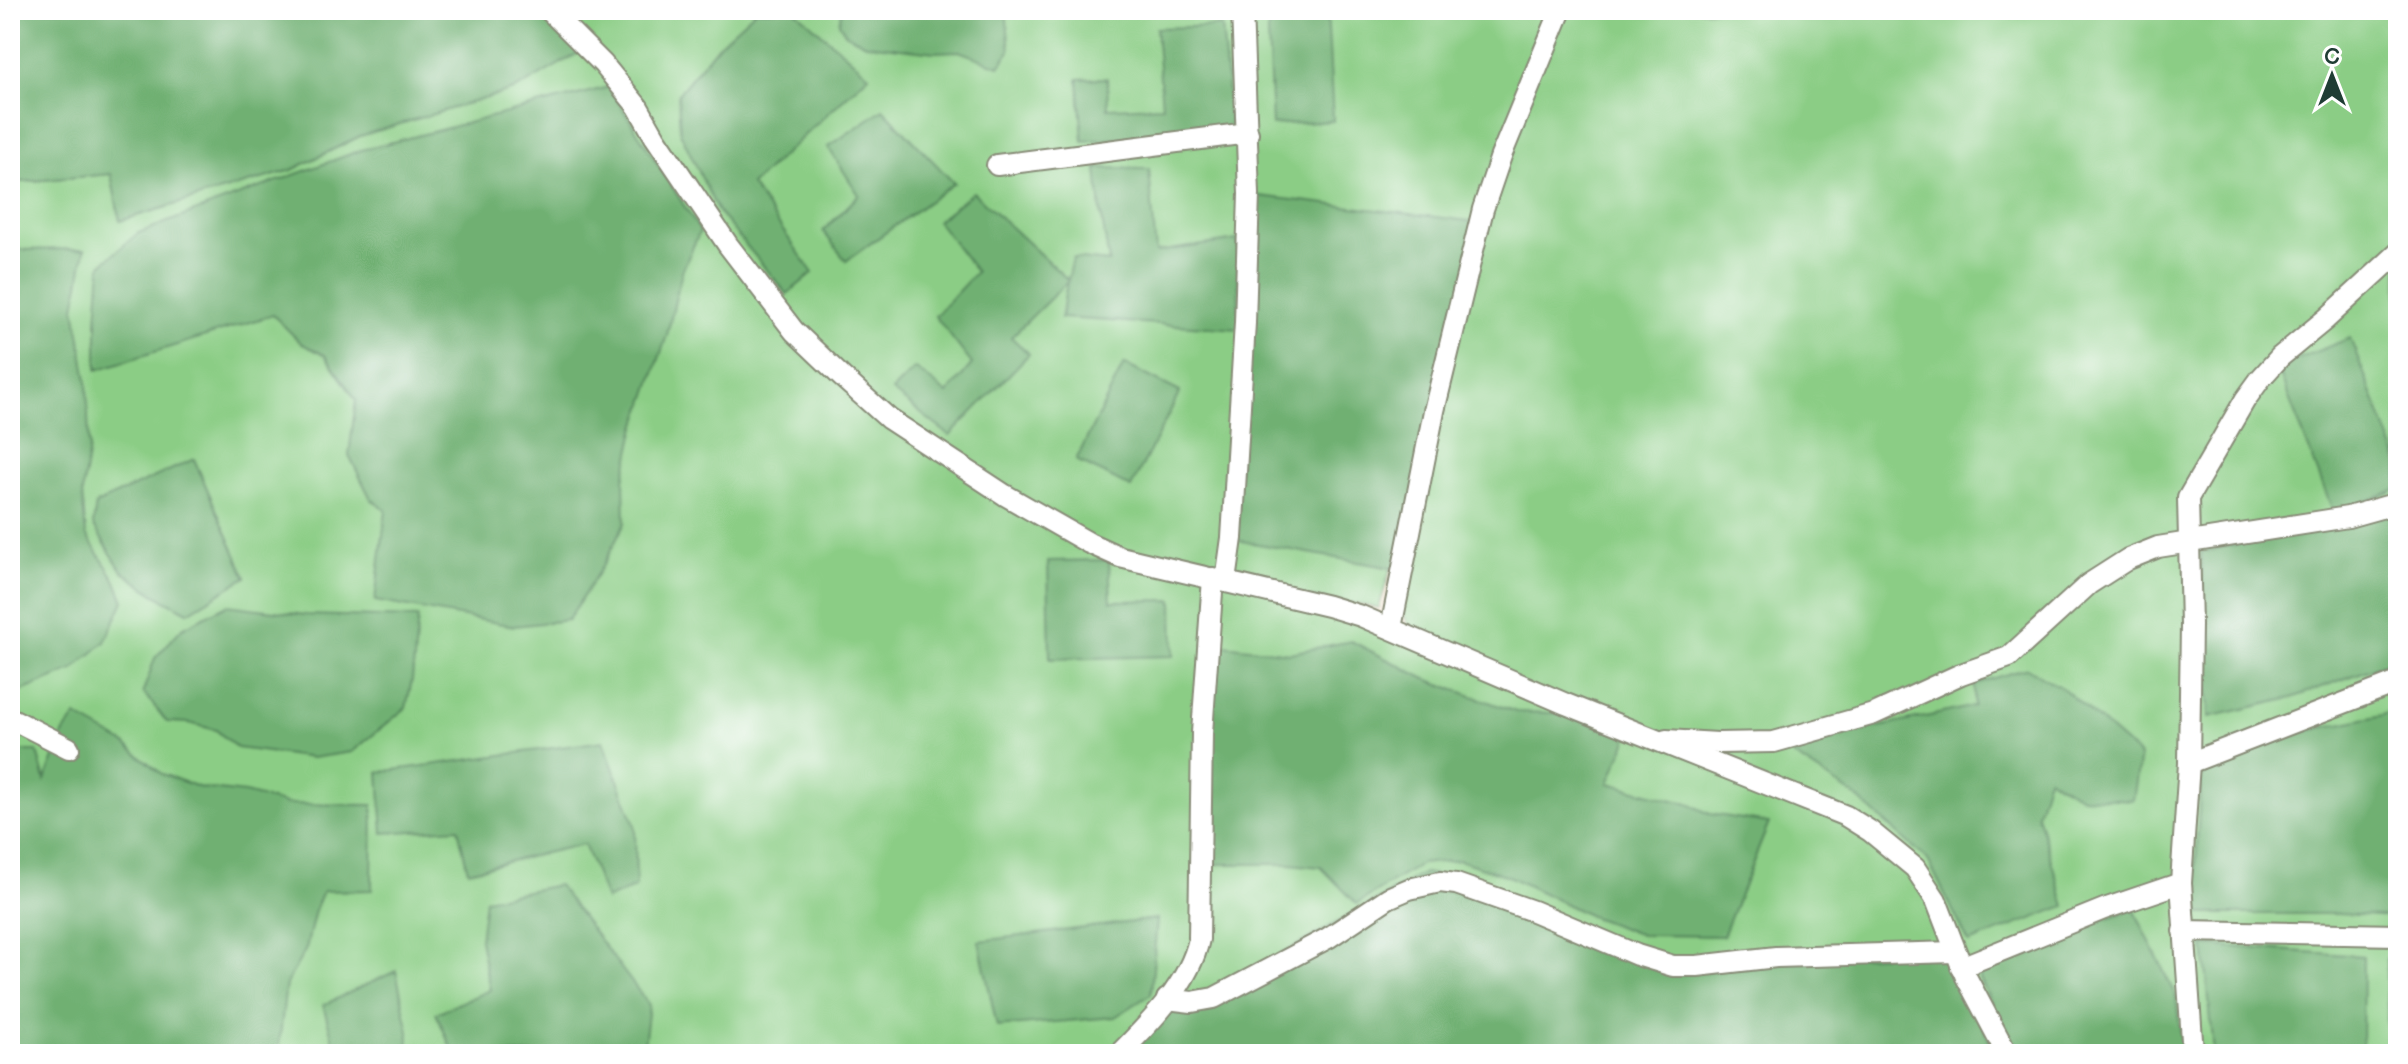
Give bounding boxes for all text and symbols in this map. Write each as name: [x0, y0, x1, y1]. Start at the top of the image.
north arrow: [2292, 36, 2372, 116]
text: С: [2324, 44, 2340, 71]

